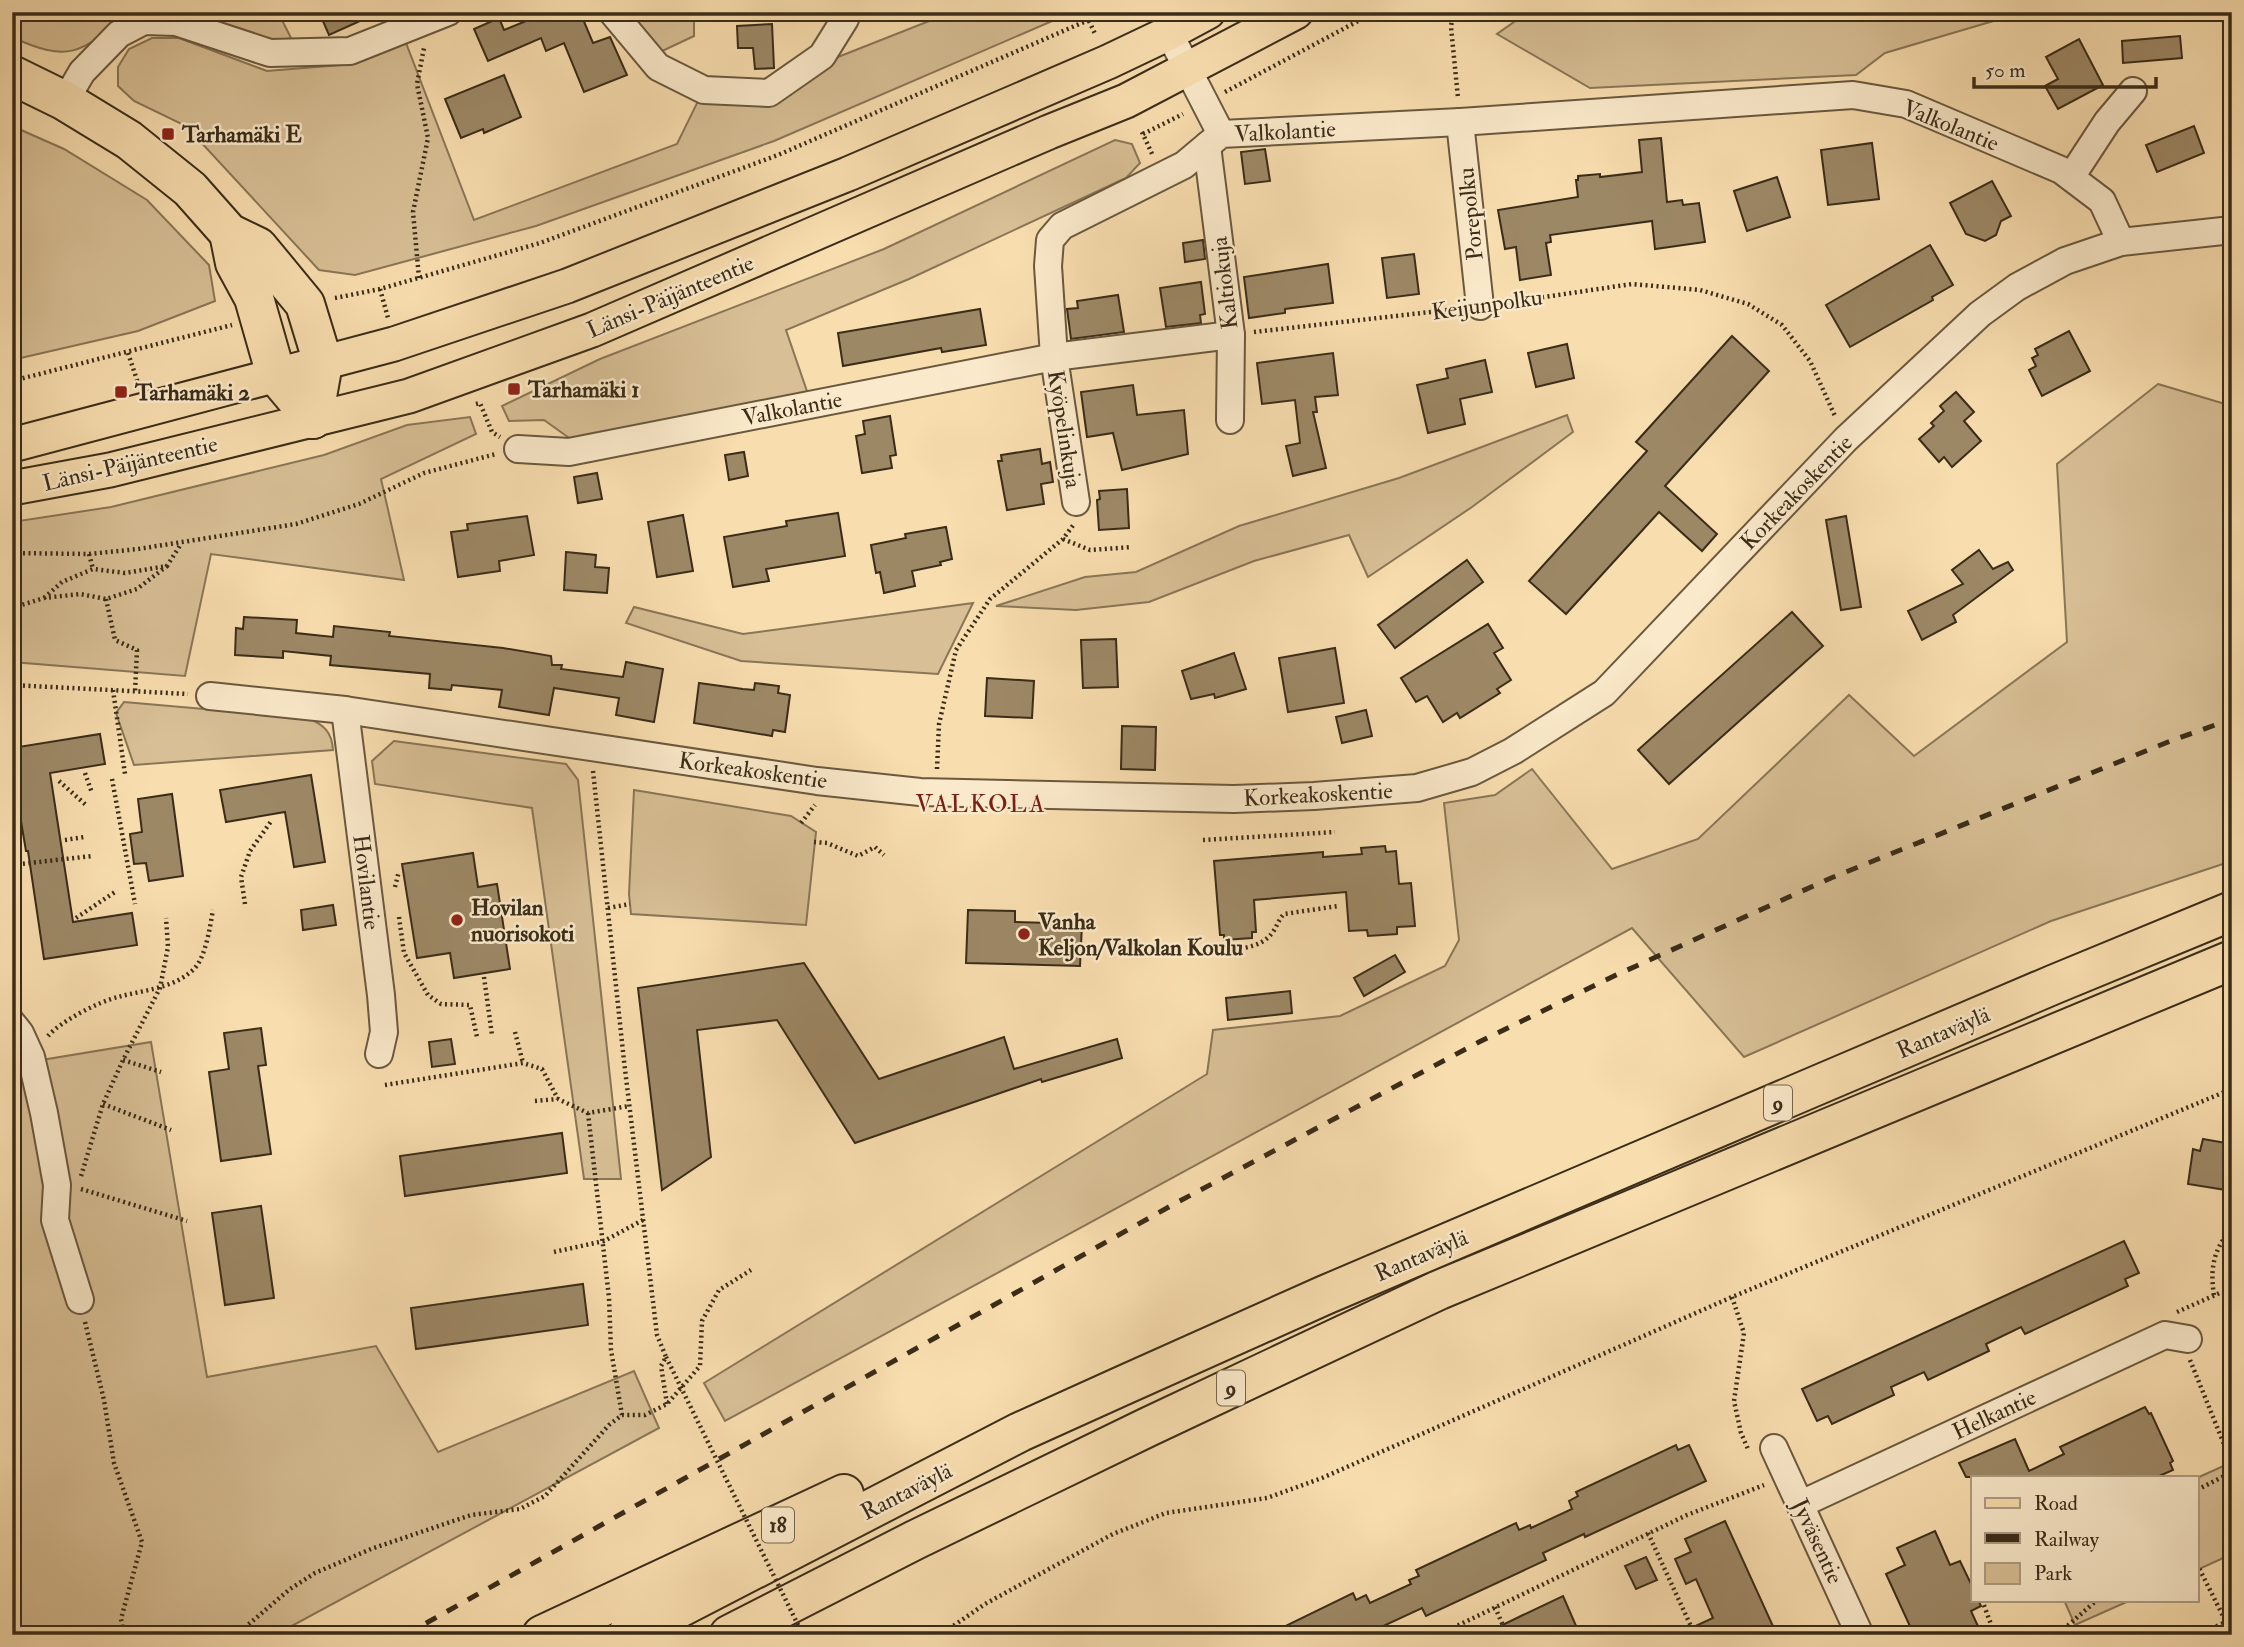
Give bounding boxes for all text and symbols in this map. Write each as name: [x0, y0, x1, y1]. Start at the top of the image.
scale bar: [1974, 46, 2156, 90]
text: 50 m: [1985, 57, 2026, 84]
street label: Valkolantie: [1898, 93, 2004, 158]
street label: Valkolantie: [1234, 114, 1337, 149]
place label: Tarhamäki E: [181, 120, 302, 149]
marker: Tarhamäki E: [160, 126, 176, 142]
street label: Porepolku: [1451, 166, 1491, 262]
street label: Kaltiokuja: [1204, 234, 1245, 331]
street label: Länsi-Päijänteentie: [582, 248, 758, 345]
street label: Keijunpolku: [1430, 282, 1545, 328]
street label: Kyöpelinkuja: [1040, 368, 1088, 491]
place label: Tarhamäki 1: [527, 375, 639, 404]
place label: Tarhamäki 2: [134, 378, 250, 407]
marker: Tarhamäki 1: [506, 381, 522, 397]
marker: Tarhamäki 2: [113, 384, 129, 400]
street label: Valkolantie: [740, 385, 845, 432]
street label: Korkeakoskentie: [1734, 428, 1859, 556]
street label: Länsi-Päijänteentie: [40, 429, 221, 498]
street label: Korkeakoskentie: [677, 746, 829, 795]
street label: Korkeakoskentie: [1243, 776, 1394, 813]
district label: VALKOLA: [916, 789, 1046, 820]
street label: Hovilantie: [346, 833, 387, 932]
place label: Hovilan nuorisokoti: [471, 893, 574, 948]
place label: Vanha Keljon/Valkolan Koulu: [1037, 907, 1243, 962]
marker: Hovilan nuorisokoti: [449, 912, 465, 928]
marker: Vanha Keljon/Valkolan Koulu: [1016, 926, 1032, 942]
street label: Rantaväylä: [1892, 1000, 1995, 1065]
road number: 9: [1764, 1086, 1792, 1120]
street label: Rantaväylä: [1370, 1223, 1473, 1288]
road number: 9: [1217, 1370, 1245, 1406]
street label: Helkantie: [1948, 1382, 2041, 1446]
street label: Rantaväylä: [856, 1456, 957, 1527]
legend: [1971, 1476, 2198, 1602]
text: Road: [2034, 1490, 2079, 1517]
street label: Jyväsentie: [1785, 1493, 1850, 1589]
road number: 18: [762, 1508, 794, 1542]
text: Railway: [2034, 1526, 2100, 1553]
text: Park: [2034, 1560, 2072, 1587]

